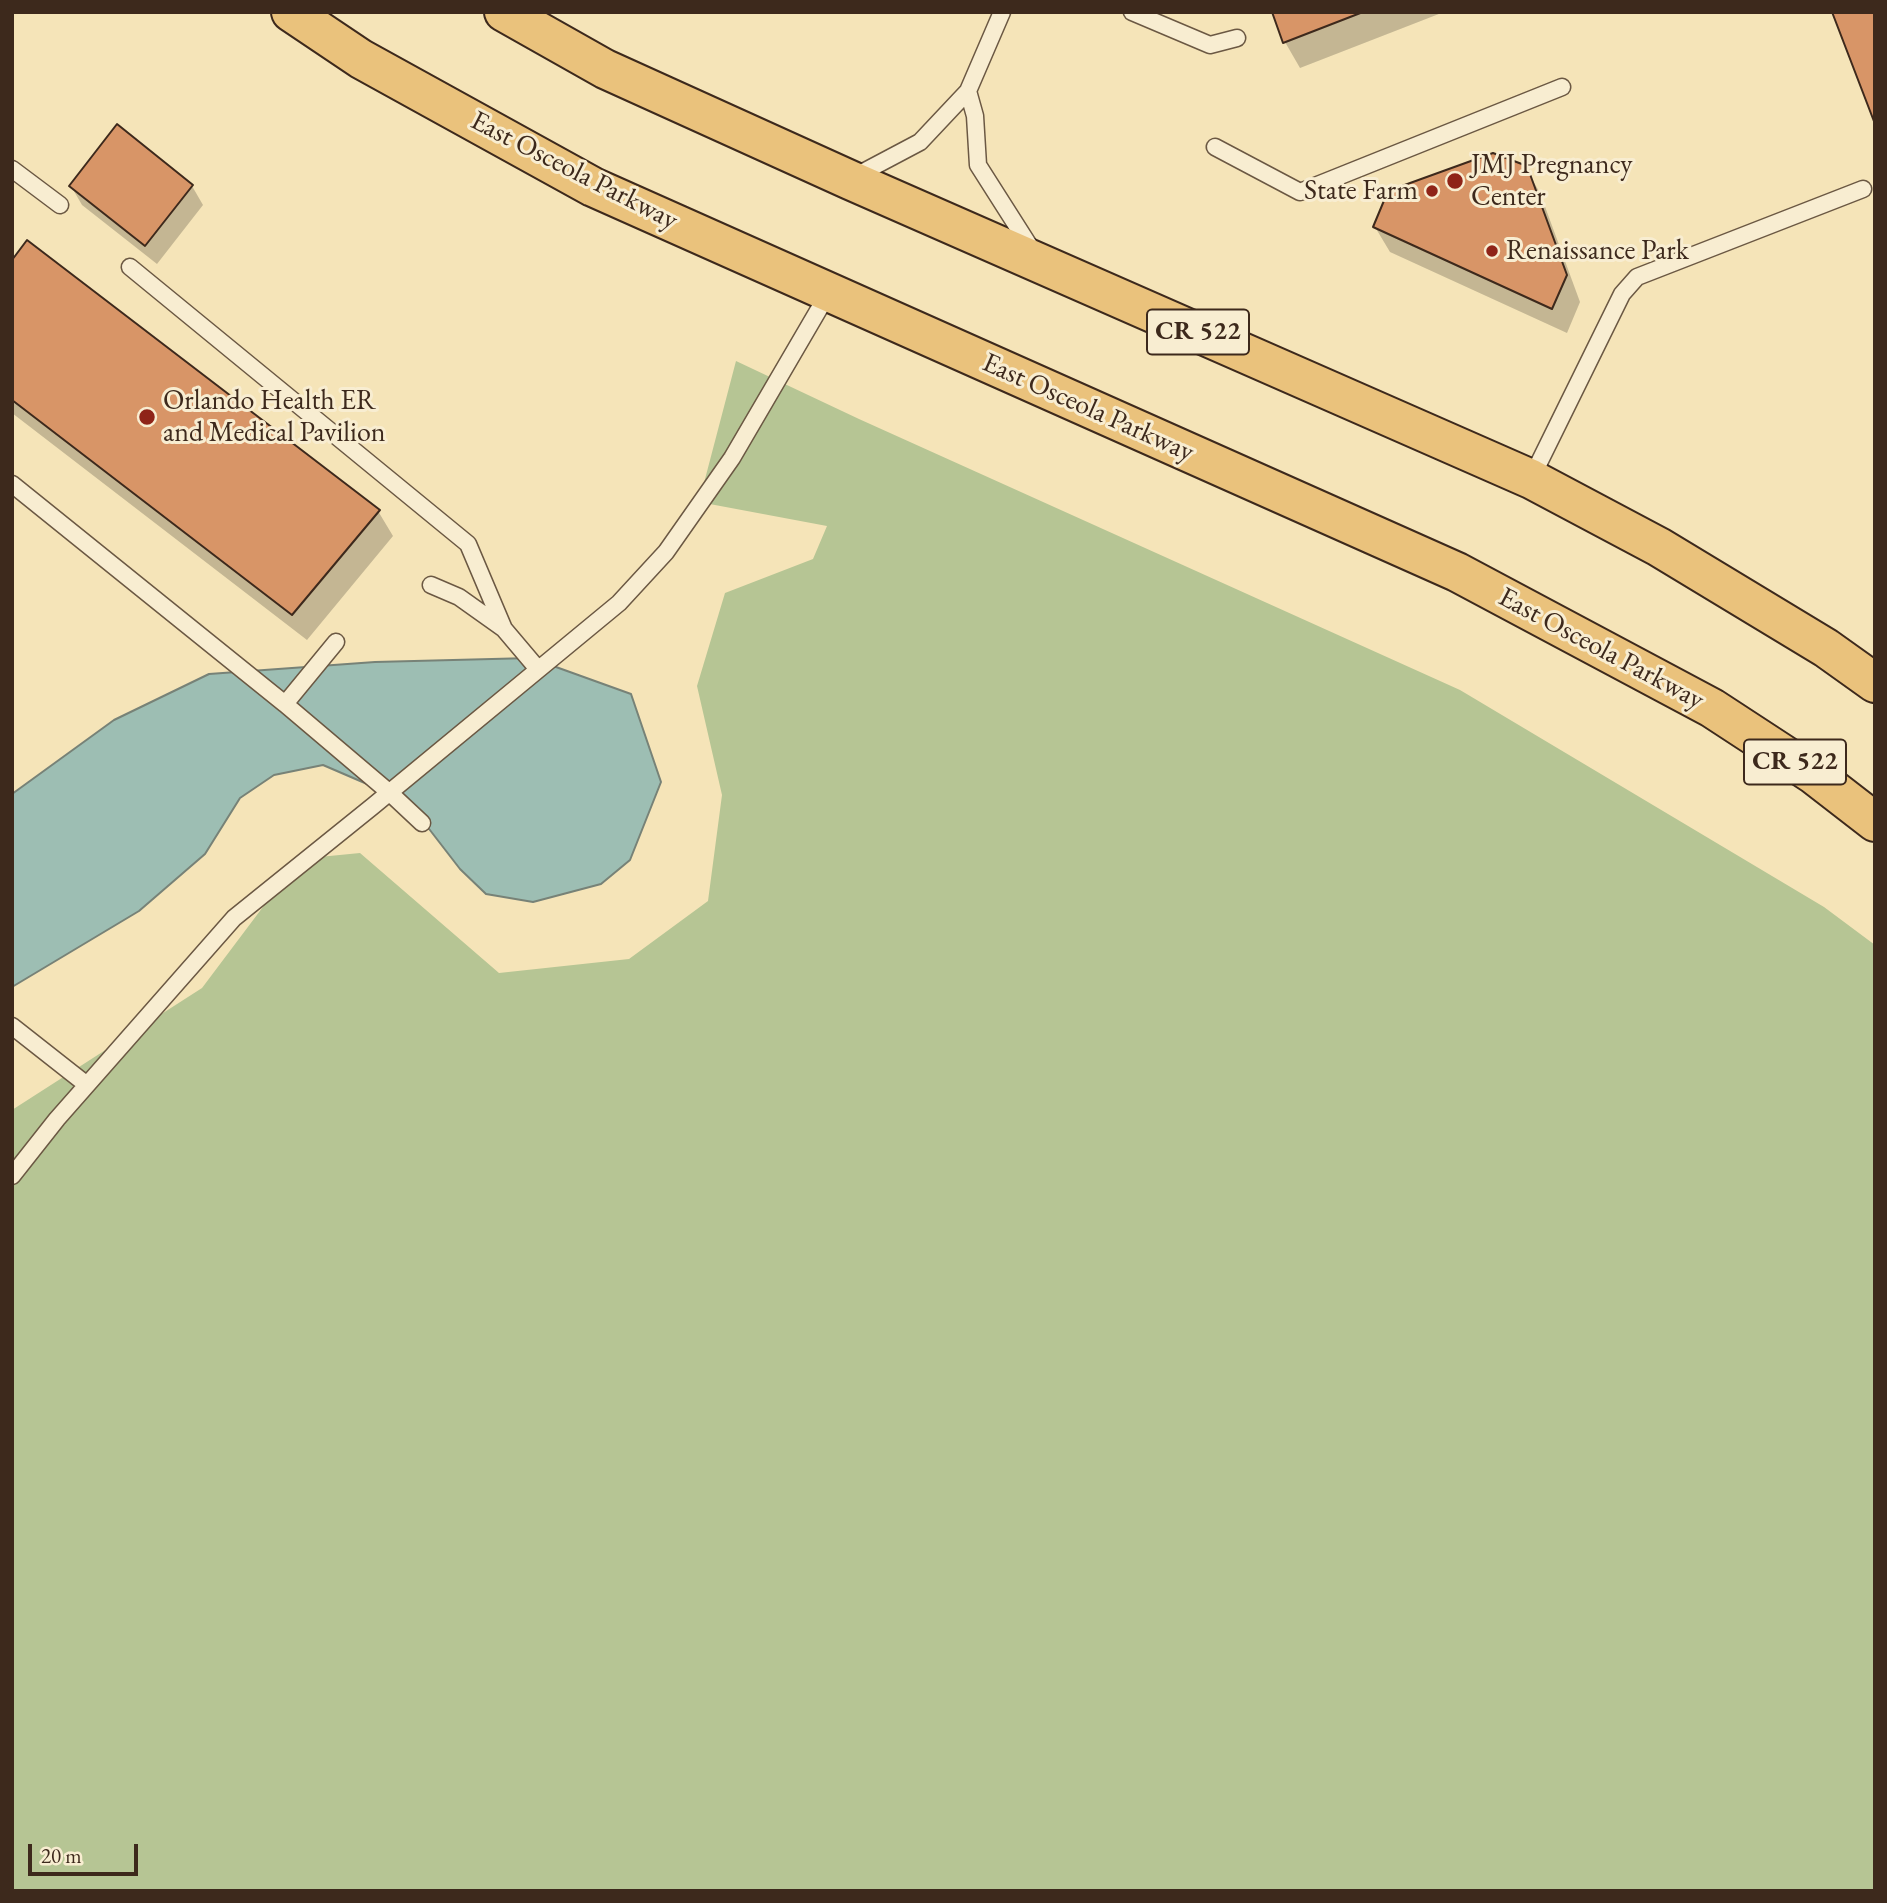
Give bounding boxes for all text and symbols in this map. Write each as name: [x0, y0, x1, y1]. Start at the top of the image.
street label: East Osceola Parkway: [465, 104, 683, 238]
place label: JMJ Pregnancy Center: [1471, 148, 1633, 214]
marker: JMJ Pregnancy Center: [1445, 171, 1465, 191]
place label: State Farm: [1304, 174, 1418, 208]
marker: State Farm: [1424, 183, 1440, 199]
place label: Renaissance Park: [1506, 234, 1689, 268]
marker: Renaissance Park: [1484, 243, 1500, 259]
road number: CR 522: [1147, 310, 1249, 354]
street label: East Osceola Parkway: [977, 346, 1199, 470]
place label: Orlando Health ER and Medical Pavilion: [163, 384, 386, 450]
marker: Orlando Health ER and Medical Pavilion: [137, 407, 157, 427]
street label: East Osceola Parkway: [1492, 581, 1710, 717]
road number: CR 522: [1744, 740, 1846, 784]
scale bar: [32, 1829, 142, 1873]
text: 20 m: [41, 1842, 82, 1869]

